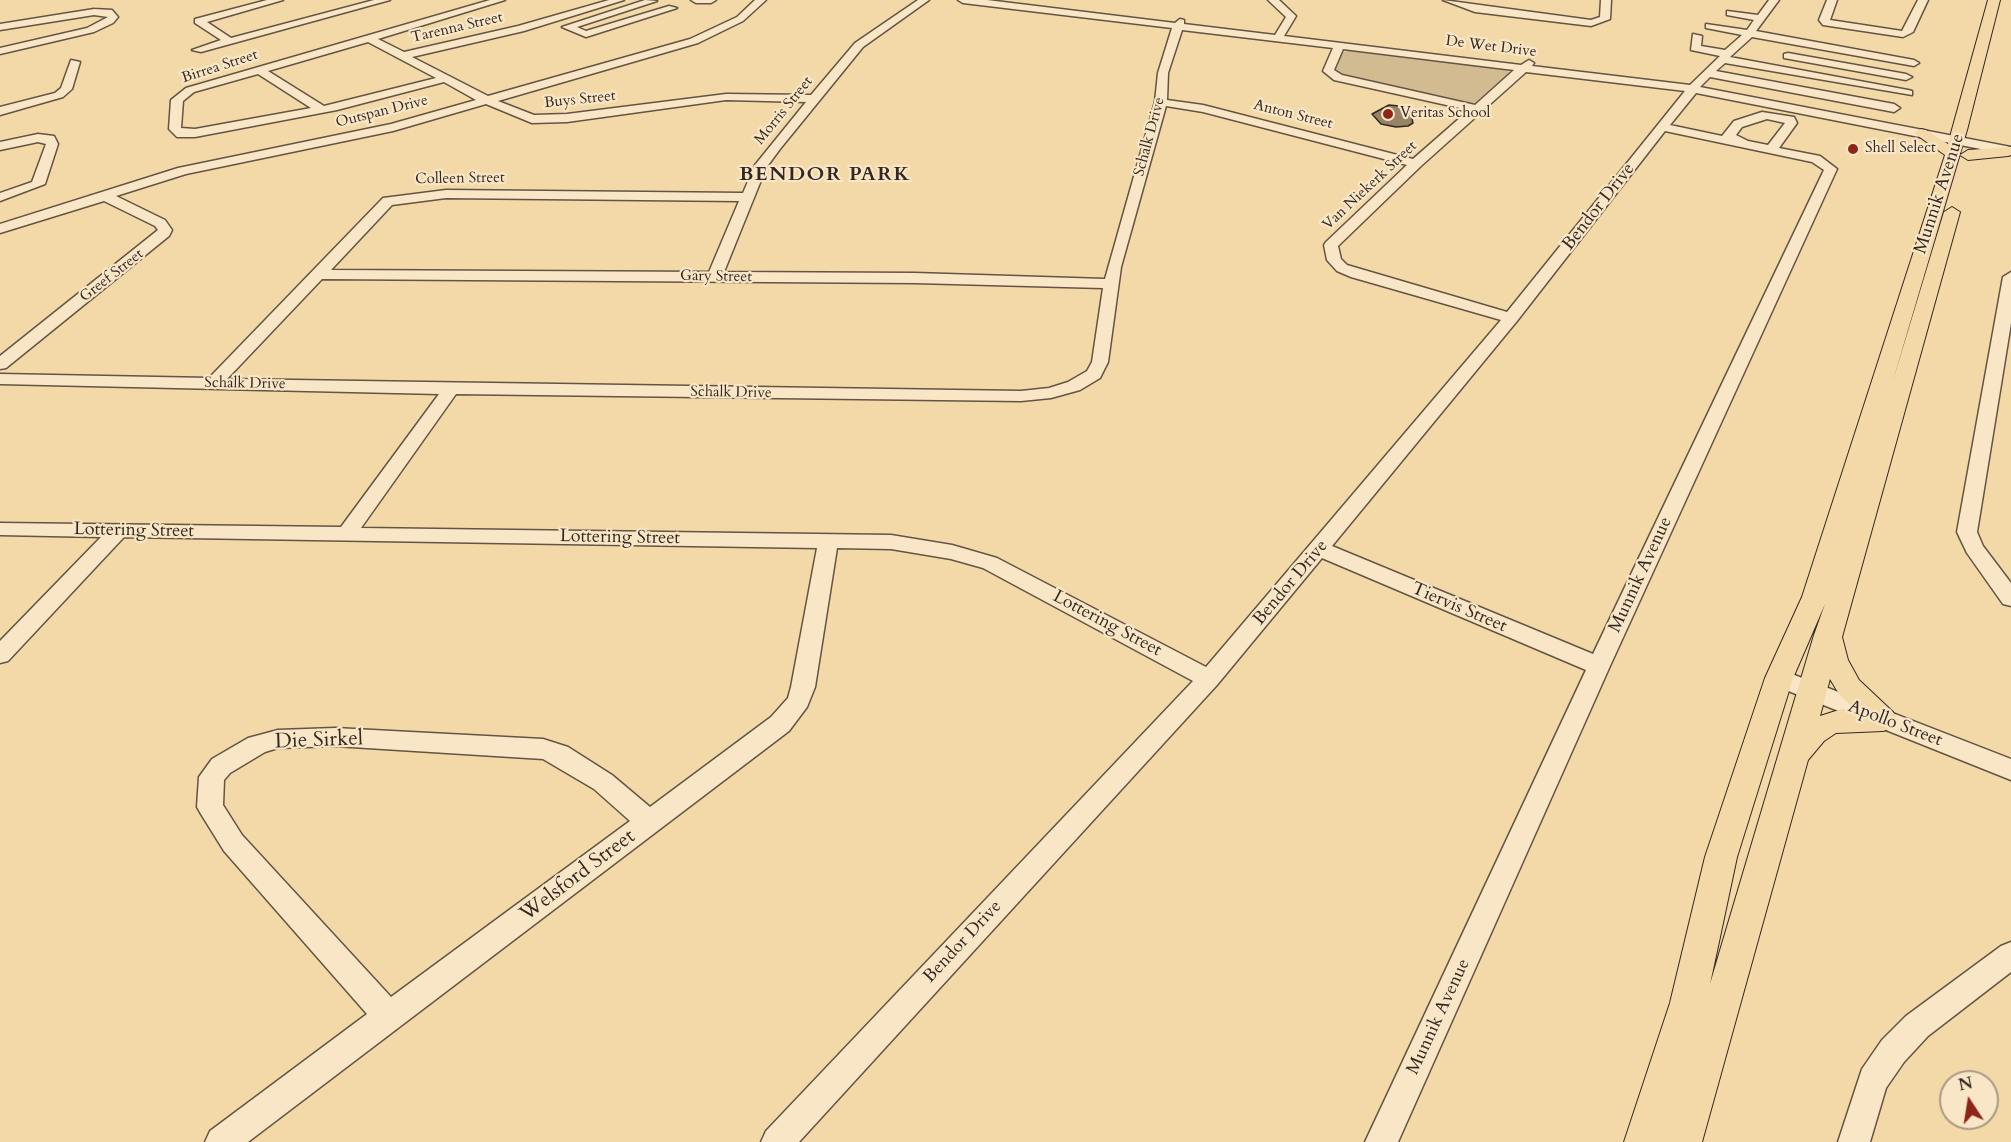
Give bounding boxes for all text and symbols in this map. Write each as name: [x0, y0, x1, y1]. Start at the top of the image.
street label: Tarenna Street: [409, 9, 505, 47]
street label: De Wet Drive: [1445, 32, 1537, 62]
street label: Birrea Street: [180, 46, 260, 88]
street label: Morris Street: [751, 73, 817, 149]
street label: Buys Street: [544, 87, 616, 113]
street label: Outspan Drive: [334, 92, 430, 132]
street label: Schalk Drive: [1131, 95, 1169, 179]
street label: Anton Street: [1252, 97, 1334, 133]
place label: Veritas School: [1400, 105, 1490, 123]
marker: Veritas School: [1381, 107, 1395, 121]
street label: Munnik Avenue: [1910, 131, 1970, 257]
street label: Van Niekerk Street: [1319, 138, 1421, 234]
place label: Shell Select: [1865, 140, 1936, 158]
marker: Shell Select: [1846, 142, 1860, 156]
street label: Bendor Drive: [1558, 159, 1640, 255]
district label: BENDOR PARK: [739, 163, 911, 187]
street label: Colleen Street: [415, 169, 505, 189]
street label: Greef Street: [77, 246, 147, 306]
street label: Gary Street: [680, 267, 752, 287]
street label: Schalk Drive: [204, 374, 286, 394]
street label: Schalk Drive: [690, 383, 772, 403]
street label: Munnik Avenue: [1605, 514, 1677, 636]
street label: Lottering Street: [74, 519, 194, 543]
street label: Lottering Street: [560, 526, 680, 550]
street label: Bendor Drive: [1249, 536, 1333, 630]
street label: Tiervis Street: [1408, 578, 1510, 638]
street label: Lottering Street: [1049, 586, 1165, 662]
street label: Apollo Street: [1845, 696, 1945, 752]
street label: Die Sirkel: [274, 727, 364, 755]
street label: Welsford Street: [515, 824, 641, 928]
street label: Bendor Drive: [919, 896, 1007, 988]
street label: Munnik Avenue: [1403, 956, 1475, 1078]
north arrow: [1939, 1070, 1999, 1130]
text: N: [1957, 1072, 1975, 1097]

